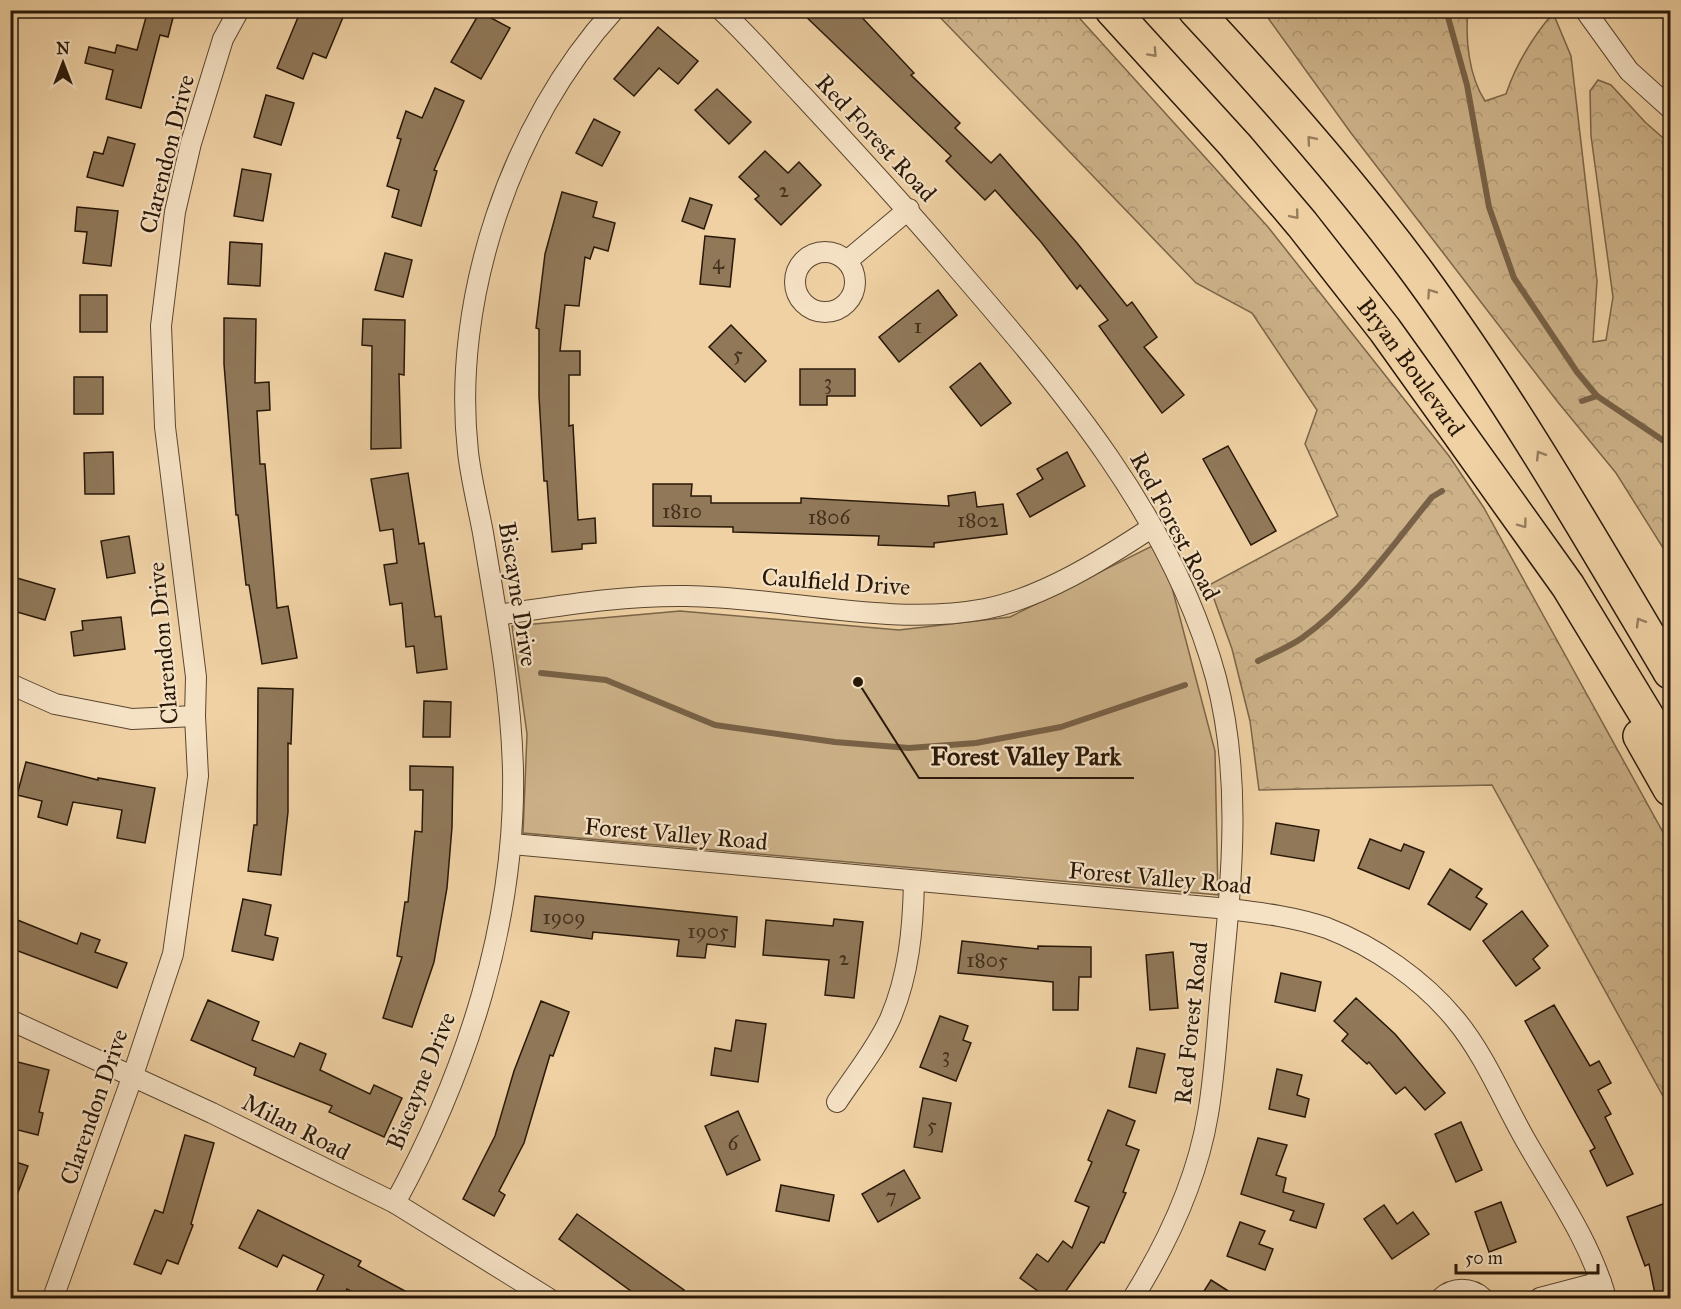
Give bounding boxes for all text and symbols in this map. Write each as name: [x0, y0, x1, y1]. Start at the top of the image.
north arrow: [33, 33, 93, 93]
text: N: [56, 39, 70, 58]
one-way arrow: [1145, 46, 1156, 57]
street label: Red Forest Road: [809, 68, 943, 208]
street label: Clarendon Drive: [133, 71, 201, 237]
one-way arrow: [1307, 136, 1318, 147]
house number: 2: [779, 177, 790, 203]
one-way arrow: [1288, 208, 1299, 219]
house number: 4: [712, 249, 725, 275]
one-way arrow: [1427, 288, 1438, 299]
street label: Bryan Boulevard: [1350, 292, 1471, 442]
house number: 1: [914, 313, 922, 339]
house number: 5: [733, 341, 743, 367]
house number: 3: [824, 369, 832, 395]
street label: Red Forest Road: [1123, 447, 1227, 605]
one-way arrow: [1535, 451, 1547, 461]
house number: 1810: [662, 498, 702, 524]
house number: 1806: [808, 504, 851, 530]
house number: 1802: [957, 507, 1000, 533]
one-way arrow: [1516, 518, 1527, 529]
street label: Biscayne Drive: [492, 520, 544, 668]
street label: Clarendon Drive: [141, 561, 185, 725]
street label: Caulfield Drive: [761, 562, 911, 602]
one-way arrow: [1636, 618, 1648, 628]
callout: Forest Valley Park: [919, 734, 1134, 778]
text: Forest Valley Park: [931, 740, 1122, 772]
street label: Forest Valley Road: [583, 811, 769, 857]
street label: Forest Valley Road: [1067, 855, 1253, 901]
house number: 1909: [543, 904, 585, 930]
house number: 1905: [687, 918, 729, 944]
street label: Red Forest Road: [1168, 940, 1214, 1106]
house number: 2: [839, 945, 850, 971]
house number: 1805: [966, 947, 1008, 973]
street label: Biscayne Drive: [380, 1008, 462, 1154]
street label: Clarendon Drive: [53, 1025, 135, 1189]
house number: 3: [942, 1042, 950, 1068]
street label: Milan Road: [237, 1087, 355, 1167]
house number: 5: [927, 1112, 937, 1138]
house number: 6: [728, 1130, 740, 1156]
house number: 7: [885, 1183, 897, 1209]
scale bar: [1456, 1237, 1598, 1275]
text: 50 m: [1465, 1247, 1503, 1269]

